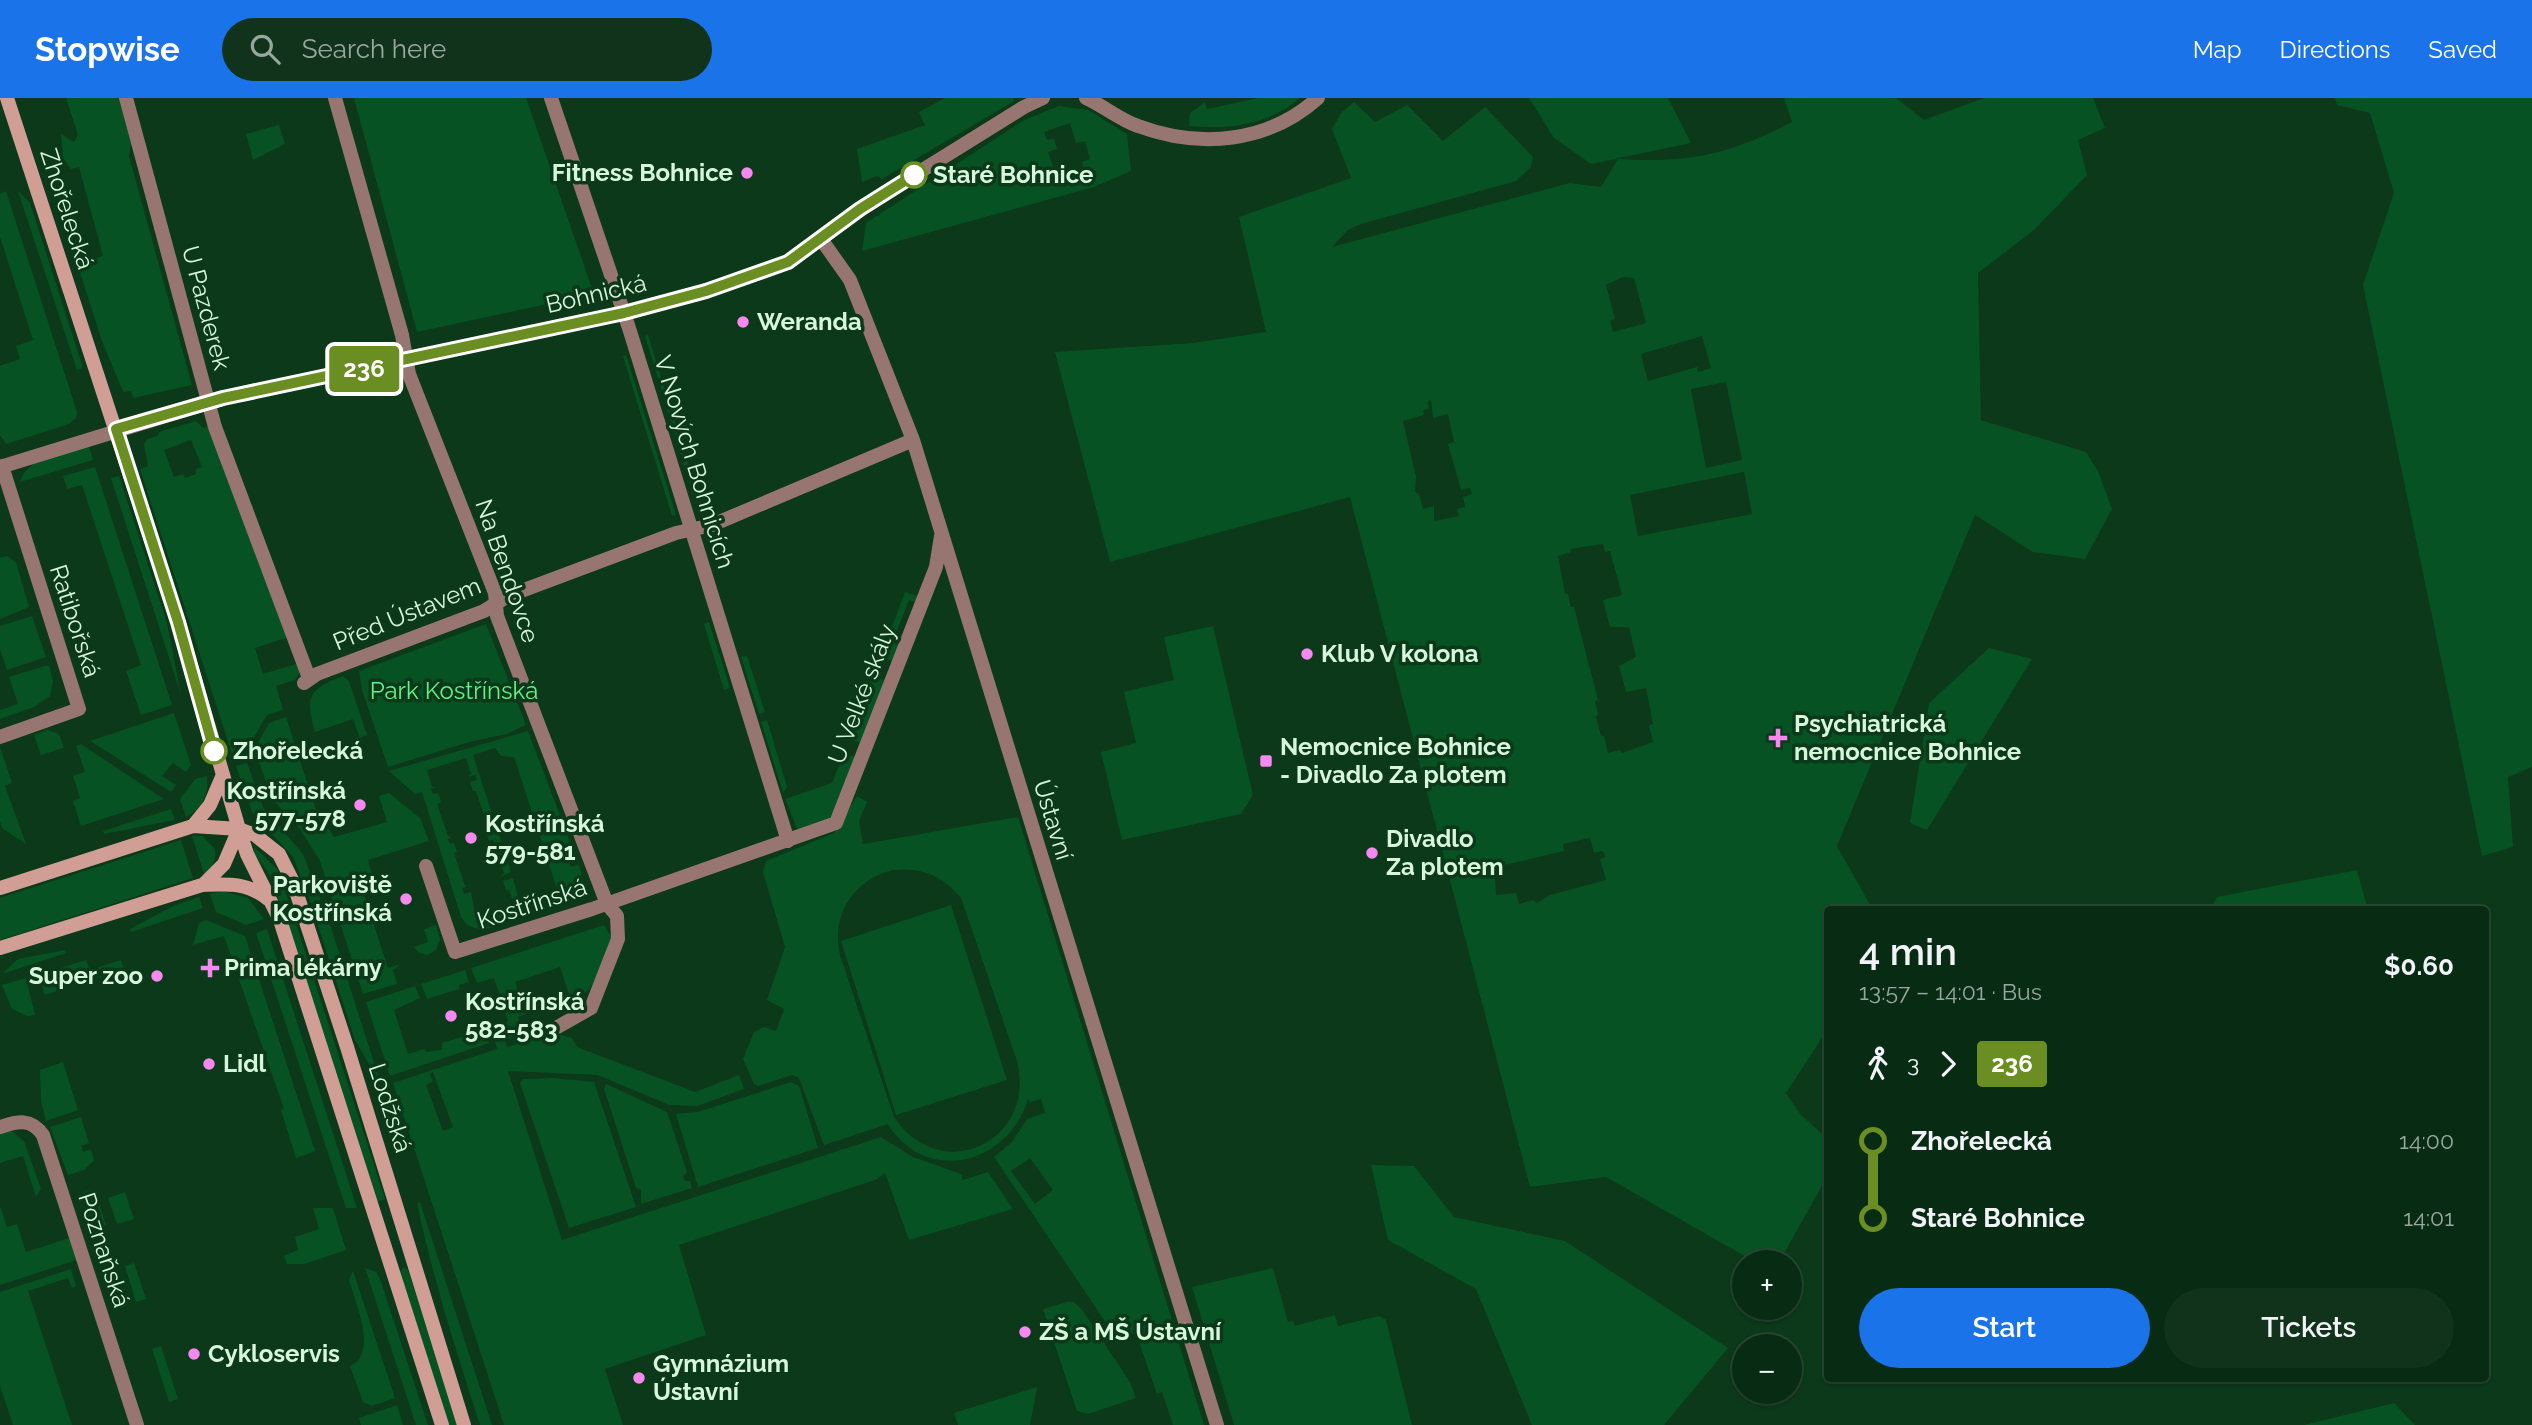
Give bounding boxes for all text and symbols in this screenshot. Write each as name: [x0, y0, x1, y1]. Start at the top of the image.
search box: [222, 18, 712, 81]
text: Stopwise: [35, 30, 180, 69]
icon: search: [246, 30, 284, 68]
text: Search here: [302, 34, 446, 64]
text: Map: [2193, 35, 2242, 64]
text: Directions: [2280, 35, 2390, 64]
text: Saved: [2428, 35, 2497, 64]
street label: Zhořelecká: [34, 145, 101, 273]
place label: Fitness Bohnice: [552, 158, 733, 187]
place label: Staré Bohnice: [933, 160, 1093, 189]
marker: Staré Bohnice: [901, 162, 927, 188]
marker: Fitness Bohnice: [739, 165, 755, 181]
street label: U Pazderek: [176, 243, 237, 373]
street label: Bohnická: [543, 268, 649, 319]
place label: Weranda: [757, 307, 862, 336]
marker: Weranda: [735, 314, 751, 330]
line badge: 236: [324, 346, 404, 392]
street label: V Nových Bohnicích: [648, 352, 741, 572]
text: 236: [343, 354, 385, 383]
street label: Na Bendovce: [469, 495, 546, 646]
street label: Ratibořská: [44, 561, 107, 681]
street label: Před Ústavem: [329, 571, 485, 656]
street label: U Velké skály: [822, 620, 901, 768]
place label: Klub V kolona: [1321, 639, 1479, 668]
marker: Klub V kolona: [1299, 646, 1315, 662]
park label: Park Kostřínská: [370, 676, 538, 705]
place label: Psychiatrická nemocnice Bohnice: [1794, 709, 2021, 766]
marker: Psychiatrická nemocnice Bohnice: [1768, 728, 1788, 748]
place label: Nemocnice Bohnice - Divadlo Za plotem: [1280, 732, 1511, 789]
place label: Zhořelecká: [233, 736, 363, 765]
marker: Zhořelecká: [201, 738, 227, 764]
marker: Nemocnice Bohnice - Divadlo Za plotem: [1258, 753, 1274, 769]
place label: Kostřínská 577-578: [226, 776, 346, 833]
street label: Ústavní: [1028, 776, 1080, 864]
marker: Kostřínská 577-578: [352, 797, 368, 813]
place label: Kostřínská 579-581: [485, 809, 605, 866]
place label: Divadlo Za plotem: [1386, 824, 1503, 881]
marker: Kostřínská 579-581: [463, 830, 479, 846]
marker: Divadlo Za plotem: [1364, 845, 1380, 861]
place label: Parkoviště Kostřínská: [272, 870, 392, 927]
street label: Kostřínská: [473, 872, 590, 935]
marker: Parkoviště Kostřínská: [398, 891, 414, 907]
text: 4 min: [1859, 929, 1957, 974]
text: $0.60: [2384, 951, 2454, 981]
place label: Prima lékárny: [224, 953, 382, 982]
marker: Prima lékárny: [202, 960, 218, 976]
place label: Super zoo: [29, 961, 143, 990]
marker: Super zoo: [149, 968, 165, 984]
text: 13:57 – 14:01 · Bus: [1859, 978, 2042, 1005]
place label: Kostřínská 582-583: [465, 987, 585, 1044]
marker: Kostřínská 582-583: [443, 1008, 459, 1024]
icon: walk: [1859, 1045, 1897, 1083]
icon: forward: [1929, 1045, 1967, 1083]
place label: Lidl: [223, 1049, 267, 1078]
text: 236: [1991, 1049, 2033, 1078]
text: 3: [1907, 1050, 1919, 1077]
marker: Lidl: [201, 1056, 217, 1072]
street label: Lodžská: [362, 1060, 418, 1156]
text: Zhořelecká: [1911, 1126, 2052, 1156]
text: 14:00: [2399, 1127, 2454, 1154]
street label: Poznaňská: [72, 1189, 137, 1311]
text: Staré Bohnice: [1911, 1203, 2085, 1233]
text: 14:01: [2403, 1204, 2454, 1231]
map controls: [1732, 1250, 1802, 1404]
button: +: [1732, 1250, 1802, 1320]
button: Start: [1859, 1288, 2150, 1368]
button: Tickets: [2164, 1288, 2454, 1368]
place label: ZŠ a MŠ Ústavní: [1039, 1317, 1222, 1346]
marker: ZŠ a MŠ Ústavní: [1017, 1324, 1033, 1340]
button: −: [1732, 1334, 1802, 1404]
place label: Cykloservis: [208, 1339, 340, 1368]
marker: Cykloservis: [186, 1346, 202, 1362]
place label: Gymnázium Ústavní: [653, 1349, 789, 1406]
marker: Gymnázium Ústavní: [631, 1370, 647, 1386]

